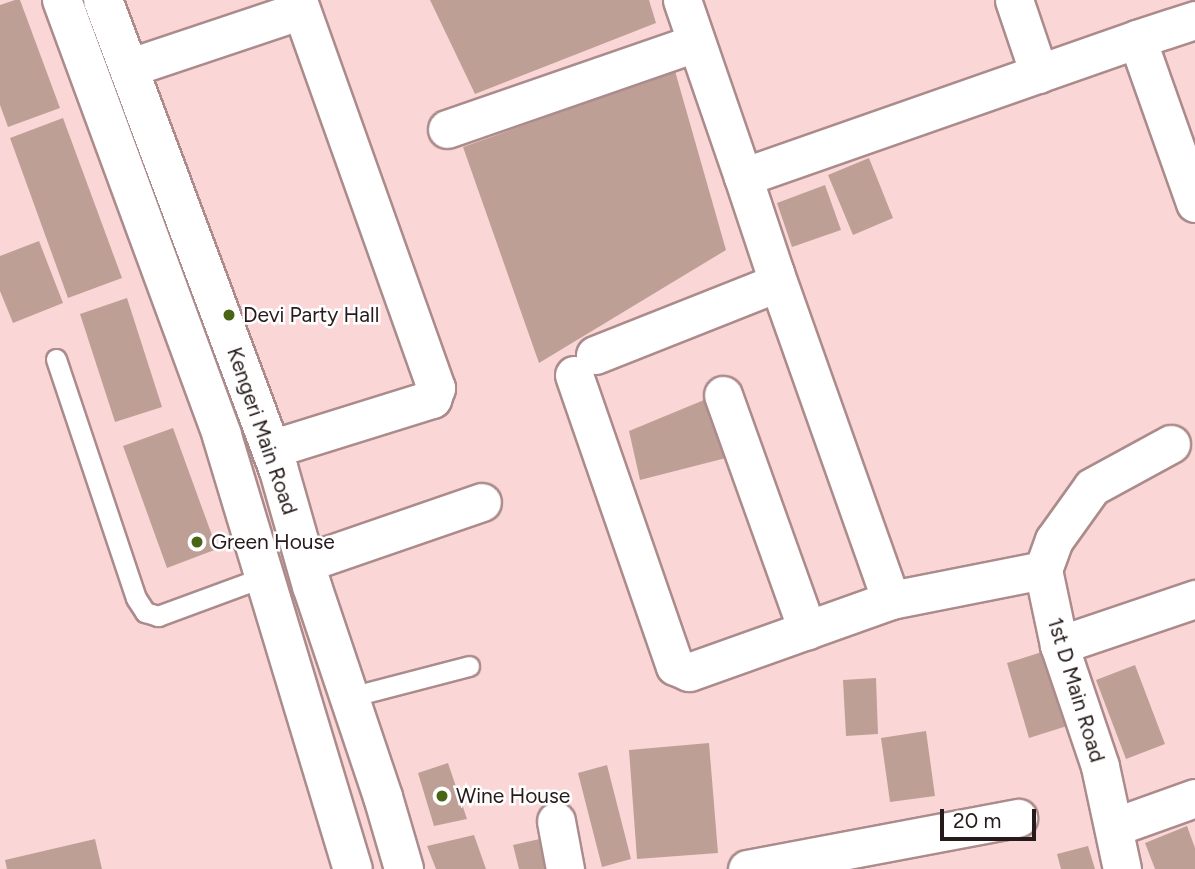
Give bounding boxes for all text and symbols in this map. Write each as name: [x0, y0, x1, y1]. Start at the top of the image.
place label: Devi Party Hall: [243, 302, 379, 328]
marker: Devi Party Hall: [221, 307, 237, 323]
street label: Kengeri Main Road: [222, 344, 302, 518]
place label: Green House: [211, 529, 335, 555]
marker: Green House: [189, 534, 205, 550]
street label: 1st D Main Road: [1042, 615, 1110, 765]
place label: Wine House: [456, 783, 570, 809]
marker: Wine House: [434, 788, 450, 804]
scale bar: [943, 796, 1039, 840]
text: 20 m: [953, 808, 1001, 833]

